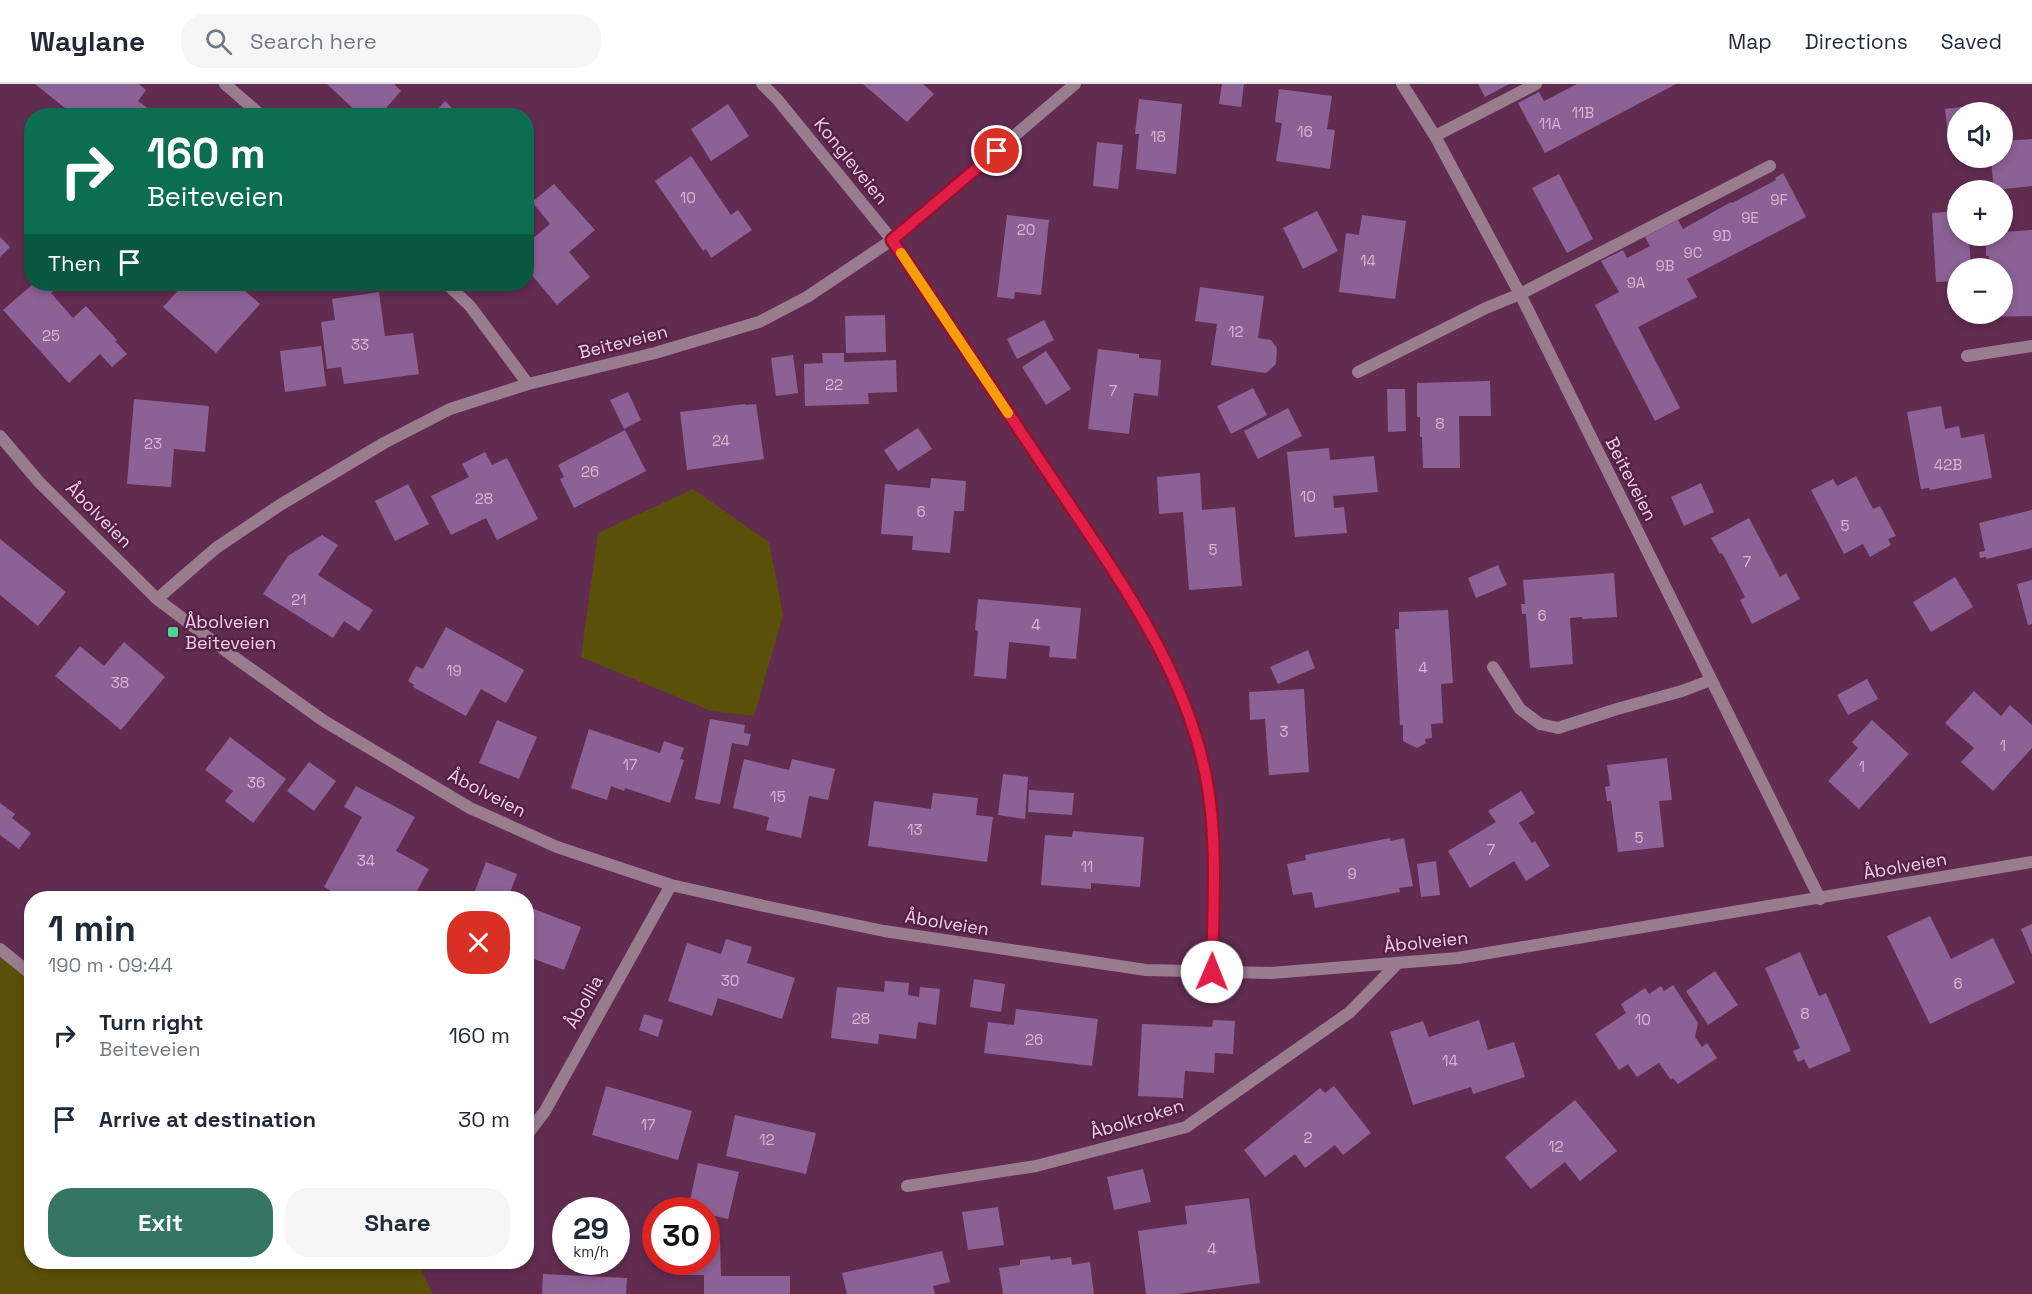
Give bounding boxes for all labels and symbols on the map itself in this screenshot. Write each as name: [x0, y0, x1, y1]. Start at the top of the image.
house number: 11B: [1572, 103, 1594, 122]
street label: Kongleveien: [809, 113, 893, 209]
house number: 11A: [1539, 114, 1562, 133]
house number: 16: [1297, 122, 1313, 141]
pin: [971, 125, 1022, 176]
house number: 18: [1150, 127, 1166, 146]
house number: 10: [680, 188, 696, 207]
house number: 9F: [1770, 190, 1788, 209]
house number: 9E: [1741, 208, 1759, 227]
house number: 20: [1017, 220, 1035, 239]
house number: 9D: [1712, 226, 1732, 245]
house number: 9C: [1684, 243, 1702, 262]
house number: 14: [1360, 251, 1376, 270]
house number: 9B: [1655, 256, 1675, 275]
house number: 9A: [1627, 273, 1646, 292]
street label: Beiteveien: [576, 319, 670, 364]
house number: 12: [1228, 322, 1244, 341]
house number: 25: [42, 326, 60, 345]
house number: 33: [351, 335, 369, 354]
house number: 22: [825, 375, 843, 394]
house number: 7: [1109, 381, 1117, 400]
house number: 8: [1435, 414, 1445, 433]
house number: 24: [712, 431, 730, 450]
street label: Beiteveien: [1600, 433, 1662, 525]
house number: 23: [144, 434, 162, 453]
house number: 42B: [1934, 455, 1962, 474]
house number: 26: [581, 462, 599, 481]
street label: Åbolveien: [61, 477, 137, 553]
house number: 10: [1300, 487, 1316, 506]
house number: 28: [475, 489, 493, 508]
house number: 6: [916, 502, 926, 521]
house number: 5: [1841, 516, 1850, 535]
house number: 5: [1209, 540, 1218, 559]
house number: 7: [1743, 552, 1751, 571]
house number: 21: [291, 590, 307, 609]
house number: 6: [1537, 606, 1547, 625]
place label: Åbolveien Beiteveien: [185, 610, 276, 654]
house number: 4: [1031, 615, 1041, 634]
marker: Åbolveien Beiteveien: [166, 625, 180, 639]
house number: 4: [1418, 658, 1428, 677]
house number: 19: [446, 661, 462, 680]
house number: 38: [111, 673, 129, 692]
house number: 3: [1279, 722, 1289, 741]
house number: 1: [2000, 736, 2006, 755]
house number: 17: [623, 755, 637, 774]
house number: 1: [1859, 757, 1865, 776]
street label: Åbolveien: [444, 763, 530, 822]
house number: 36: [247, 773, 265, 792]
house number: 15: [770, 787, 786, 806]
house number: 13: [907, 820, 923, 839]
house number: 5: [1635, 828, 1644, 847]
house number: 7: [1487, 840, 1495, 859]
street label: Åbolveien: [1861, 847, 1949, 884]
house number: 34: [357, 851, 375, 870]
house number: 11: [1081, 857, 1093, 876]
house number: 9: [1347, 864, 1357, 883]
street label: Åbolveien: [904, 905, 991, 940]
street label: Åbolveien: [1383, 926, 1469, 957]
position arrow: [1180, 940, 1244, 1004]
street label: Åbollia: [560, 971, 608, 1033]
house number: 30: [721, 971, 739, 990]
house number: 6: [1953, 974, 1963, 993]
house number: 8: [1800, 1004, 1810, 1023]
house number: 28: [852, 1009, 870, 1028]
house number: 10: [1635, 1010, 1651, 1029]
house number: 26: [1025, 1030, 1043, 1049]
house number: 14: [1442, 1051, 1458, 1070]
street label: Åbolkroken: [1087, 1093, 1186, 1144]
house number: 17: [641, 1115, 655, 1134]
house number: 2: [1303, 1128, 1313, 1147]
house number: 12: [759, 1130, 775, 1149]
house number: 12: [1548, 1137, 1564, 1156]
speed limit sign: 30: [642, 1197, 720, 1275]
house number: 4: [1207, 1239, 1217, 1258]

